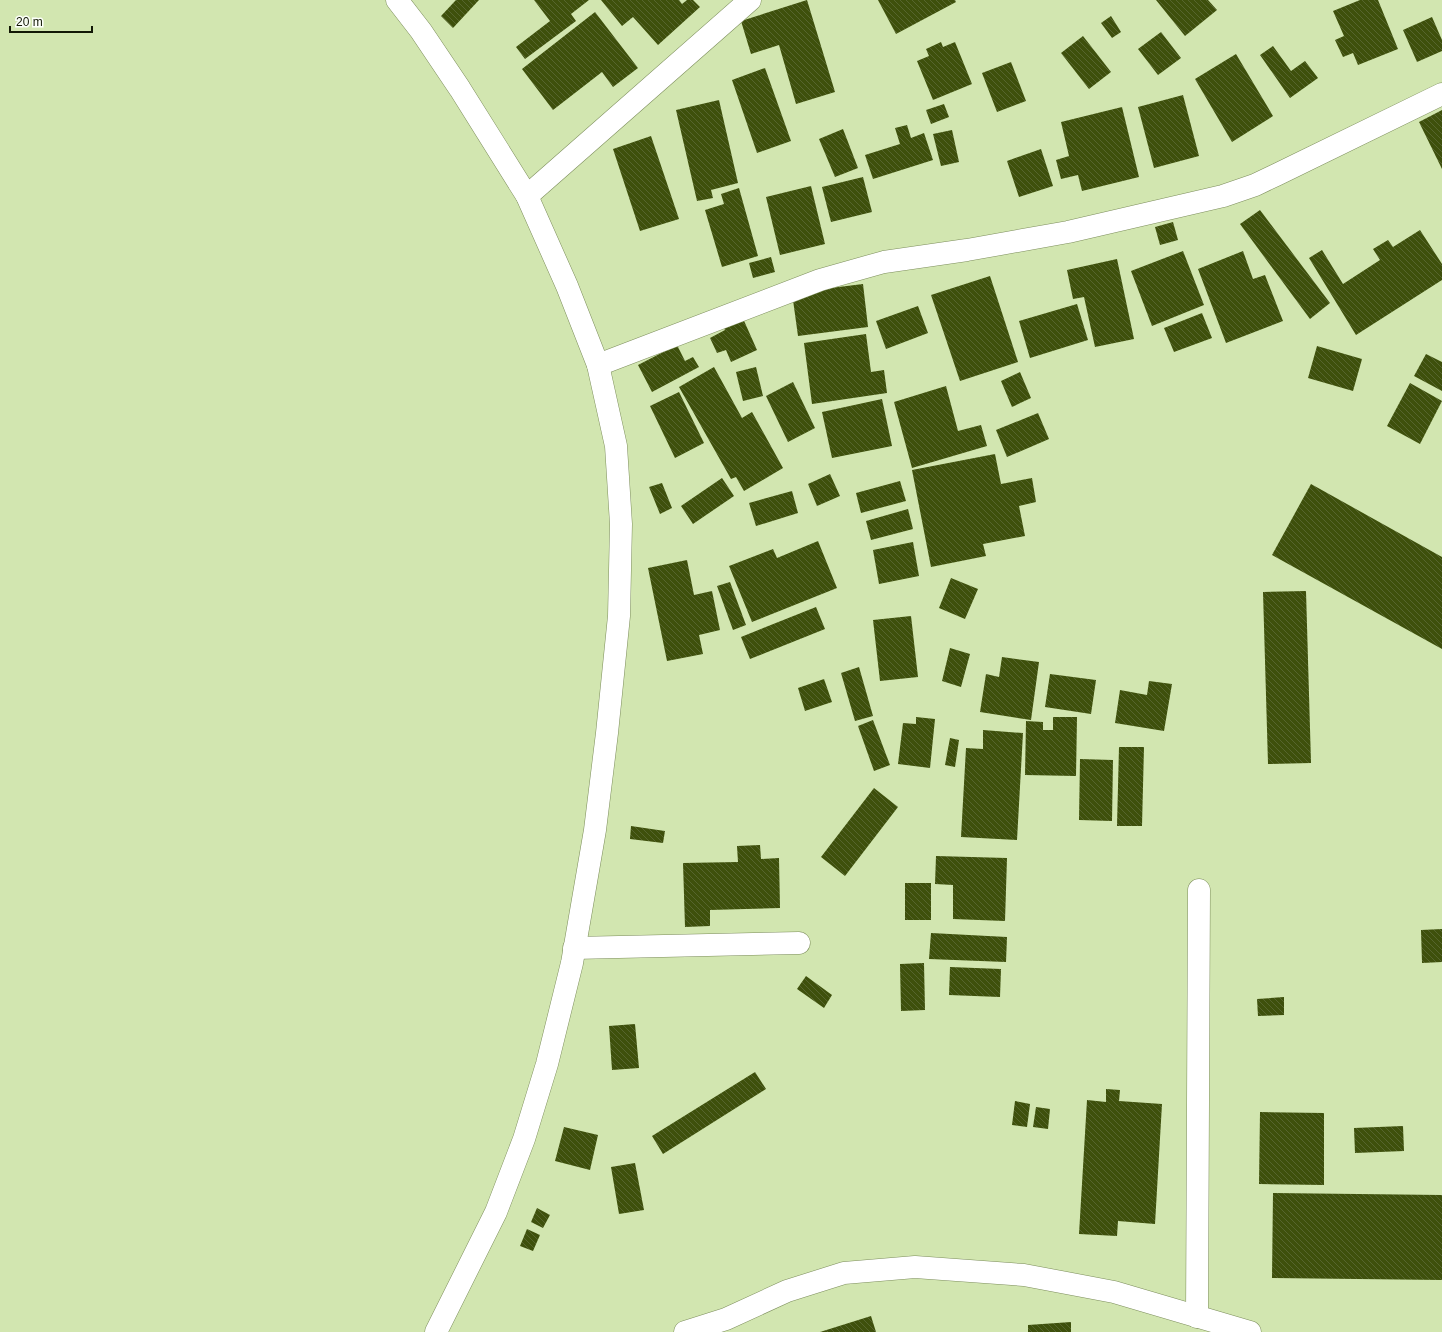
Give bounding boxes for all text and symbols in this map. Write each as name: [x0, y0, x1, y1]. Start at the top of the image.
scale bar: [10, 8, 92, 34]
text: 20 m: [16, 15, 43, 29]

